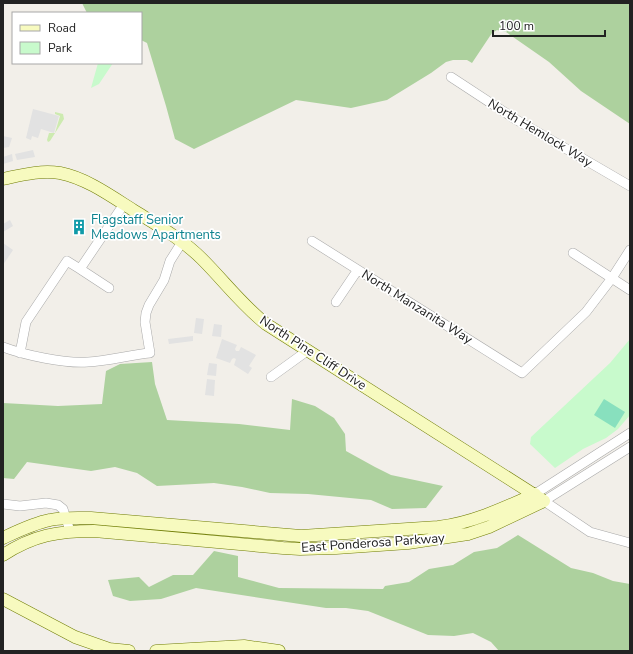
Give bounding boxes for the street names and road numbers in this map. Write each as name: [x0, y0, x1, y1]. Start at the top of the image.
street label: North Hemlock Way: [484, 95, 596, 172]
street label: North Manzanita Way: [358, 266, 476, 349]
street label: North Pine Cliff Drive: [256, 312, 370, 394]
street label: East Ponderosa Parkway: [301, 529, 446, 557]

